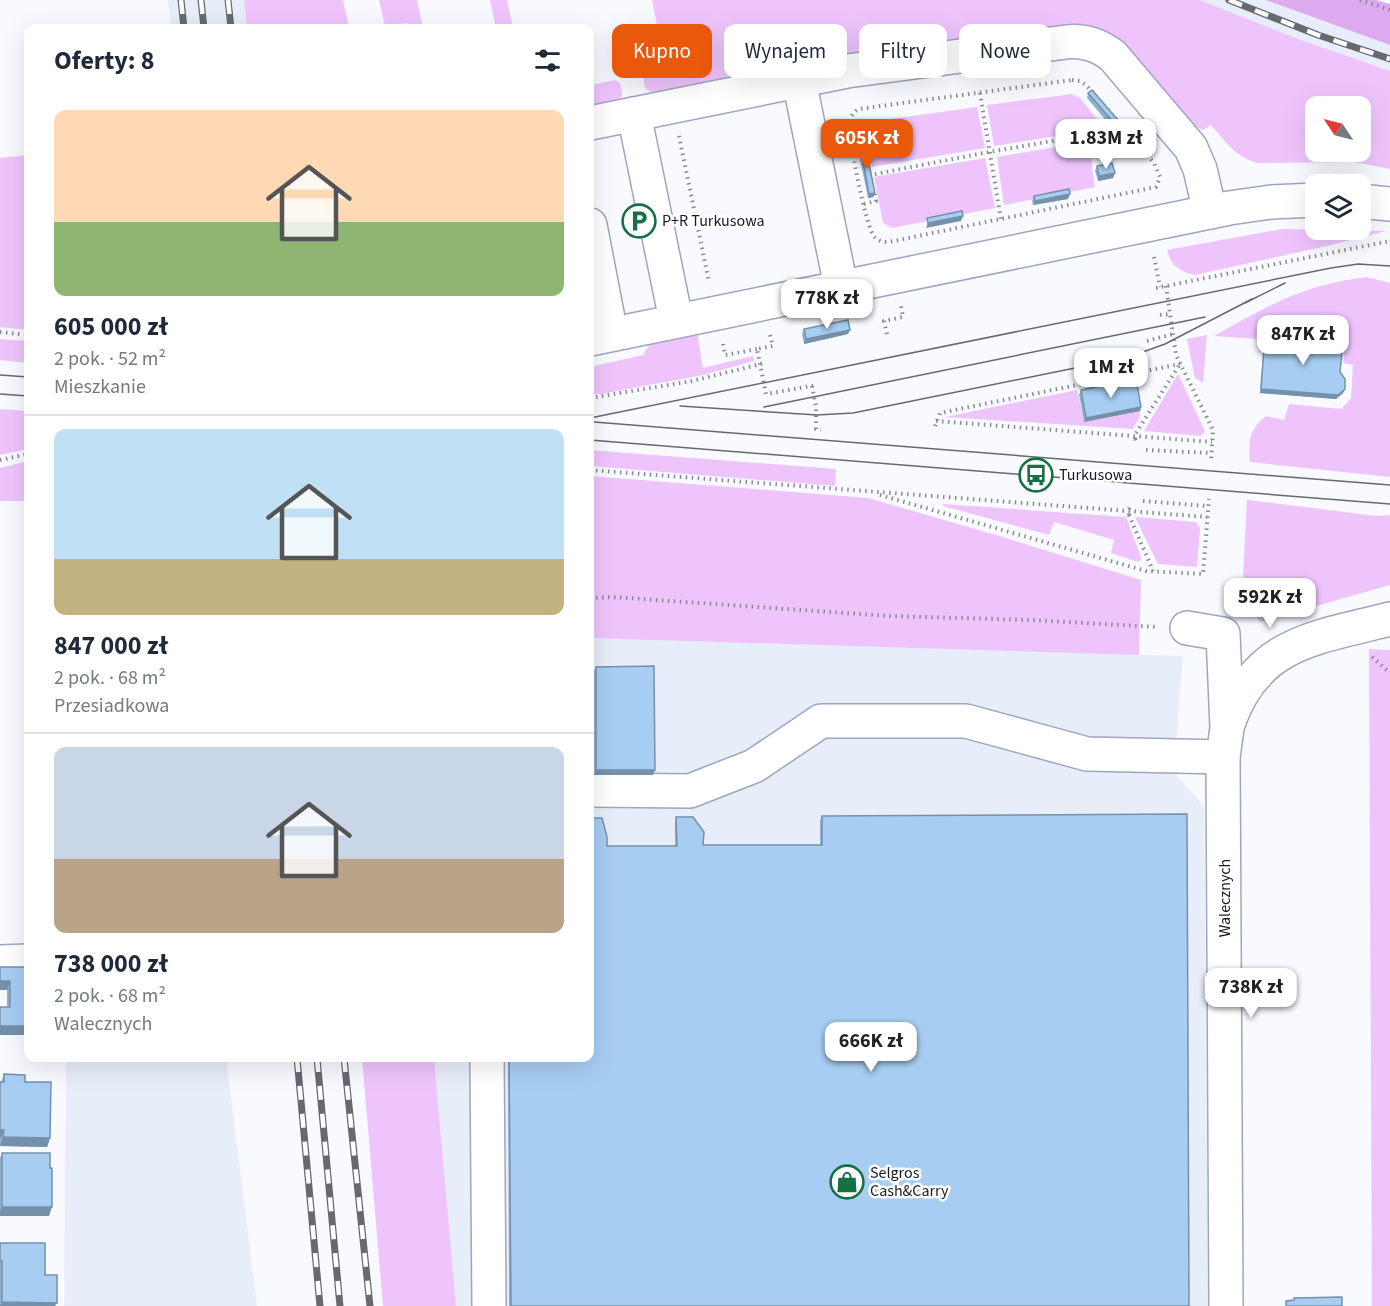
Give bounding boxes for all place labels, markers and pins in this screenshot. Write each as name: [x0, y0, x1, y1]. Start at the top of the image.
pin: 605K zł: [812, 119, 922, 170]
pin: 1.83M zł: [1044, 119, 1168, 170]
parking icon: P+R Turkusowa: [621, 203, 657, 239]
place label: P+R Turkusowa: [662, 210, 765, 232]
pin: 778K zł: [772, 279, 882, 330]
pin: 847K zł: [1248, 315, 1358, 366]
pin: 1M zł: [1069, 348, 1153, 399]
bus stop icon: Turkusowa: [1018, 457, 1054, 493]
place label: Turkusowa: [1059, 464, 1132, 486]
pin: 592K zł: [1215, 578, 1325, 629]
pin: 738K zł: [1196, 968, 1306, 1019]
pin: 666K zł: [816, 1022, 926, 1073]
place label: Selgros Cash&Carry: [870, 1162, 949, 1202]
shop icon: Selgros Cash&Carry: [829, 1164, 865, 1200]

